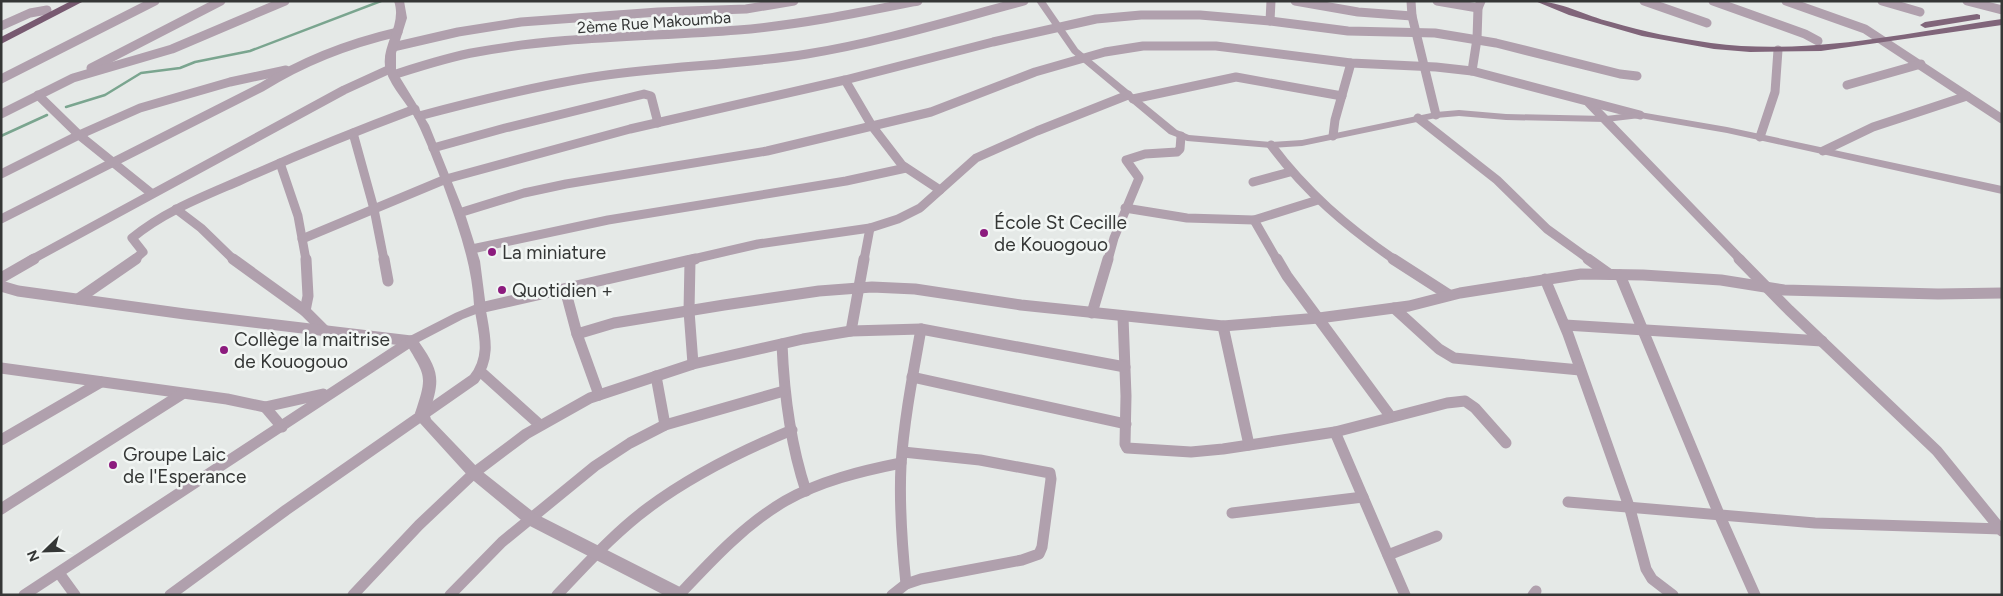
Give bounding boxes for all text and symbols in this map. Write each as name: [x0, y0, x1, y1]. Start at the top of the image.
street label: 2ème Rue Makoumba: [576, 8, 732, 37]
place label: École St Cecille de Kouogouo: [994, 211, 1127, 256]
marker: École St Cecille de Kouogouo: [978, 227, 990, 239]
place label: La miniature: [502, 241, 606, 264]
marker: La miniature: [486, 246, 498, 258]
place label: Quotidien +: [512, 279, 613, 302]
marker: Quotidien +: [496, 284, 508, 296]
place label: Collège la maitrise de Kouogouo: [234, 328, 390, 373]
marker: Collège la maitrise de Kouogouo: [218, 344, 230, 356]
place label: Groupe Laic de l'Esperance: [123, 443, 246, 488]
marker: Groupe Laic de l'Esperance: [107, 459, 119, 471]
north arrow: [20, 526, 70, 576]
text: N: [24, 548, 43, 564]

